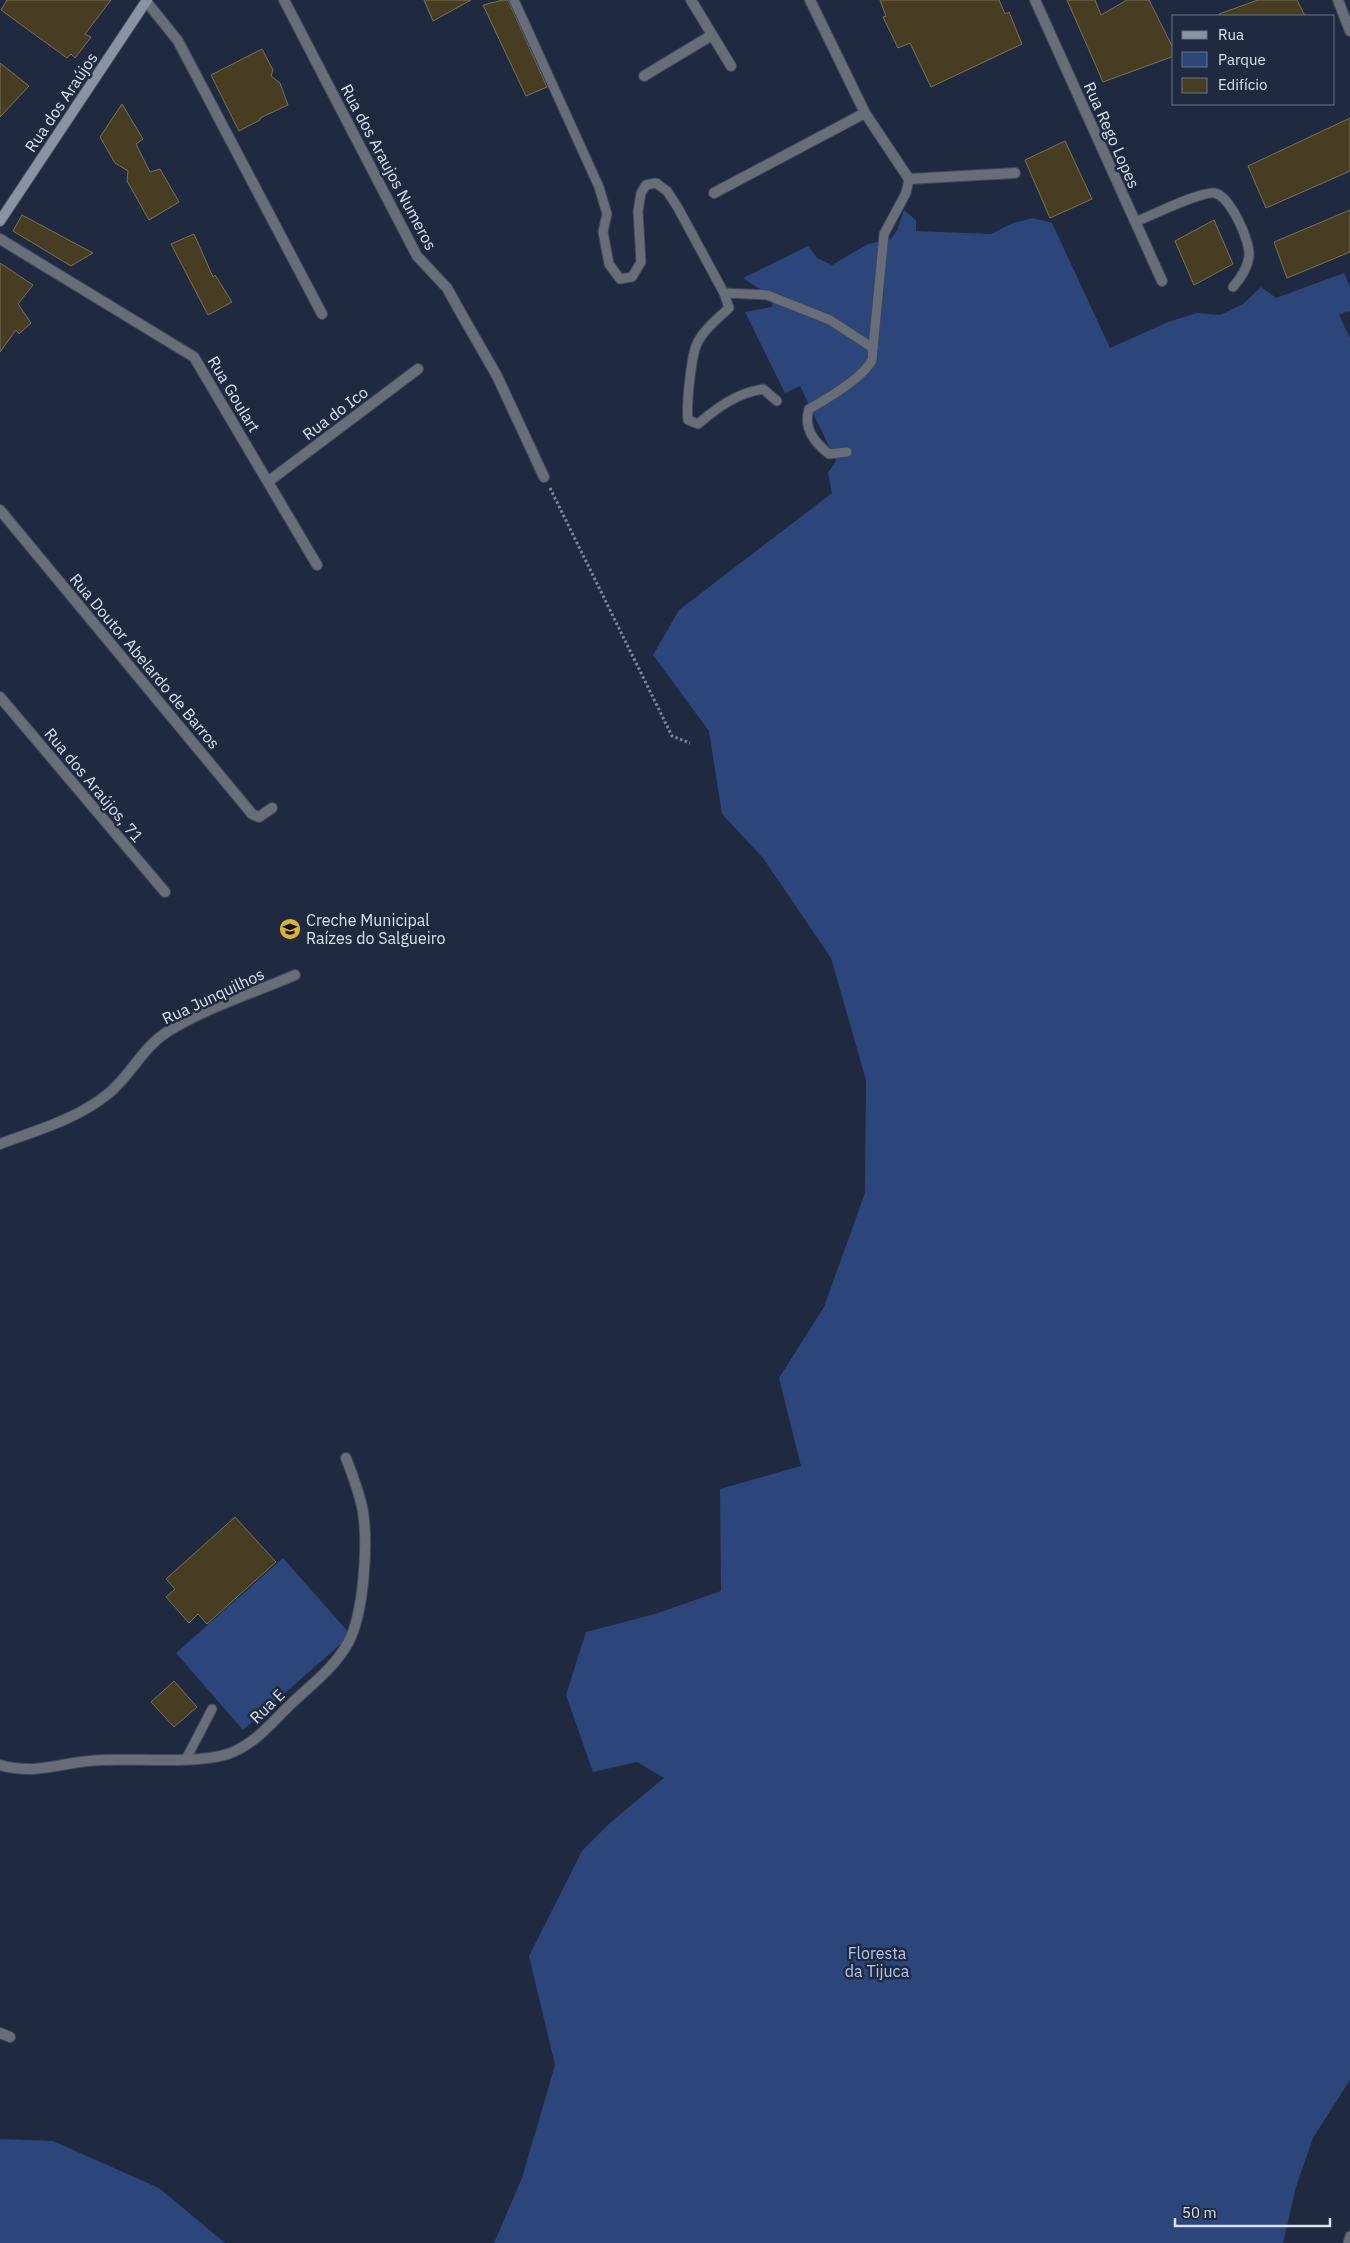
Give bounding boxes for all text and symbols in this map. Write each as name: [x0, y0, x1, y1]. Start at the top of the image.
legend: [1172, 15, 1335, 105]
text: Rua: [1218, 25, 1244, 44]
street label: Rua dos Araújos: [20, 48, 102, 156]
text: Parque: [1218, 50, 1266, 69]
text: Edifício: [1218, 75, 1267, 94]
street label: Rua Rego Lopes: [1080, 79, 1144, 191]
street label: Rua dos Araujos Numeros: [337, 80, 441, 254]
street label: Rua Goulart: [203, 352, 265, 436]
street label: Rua do Ico: [298, 382, 372, 444]
street label: Rua Doutor Abelardo de Barros: [66, 569, 224, 753]
street label: Rua dos Araújos, 71: [40, 724, 148, 846]
place label: Creche Municipal Raízes do Salgueiro: [306, 910, 445, 948]
school or university icon: Creche Municipal Raízes do Salgueiro: [278, 917, 302, 941]
street label: Rua Junquilhos: [159, 964, 267, 1028]
street label: Rua E: [245, 1685, 289, 1727]
park label: Floresta da Tijuca: [845, 1943, 910, 1981]
scale bar: [1175, 2196, 1330, 2228]
text: 50 m: [1182, 2203, 1217, 2222]

